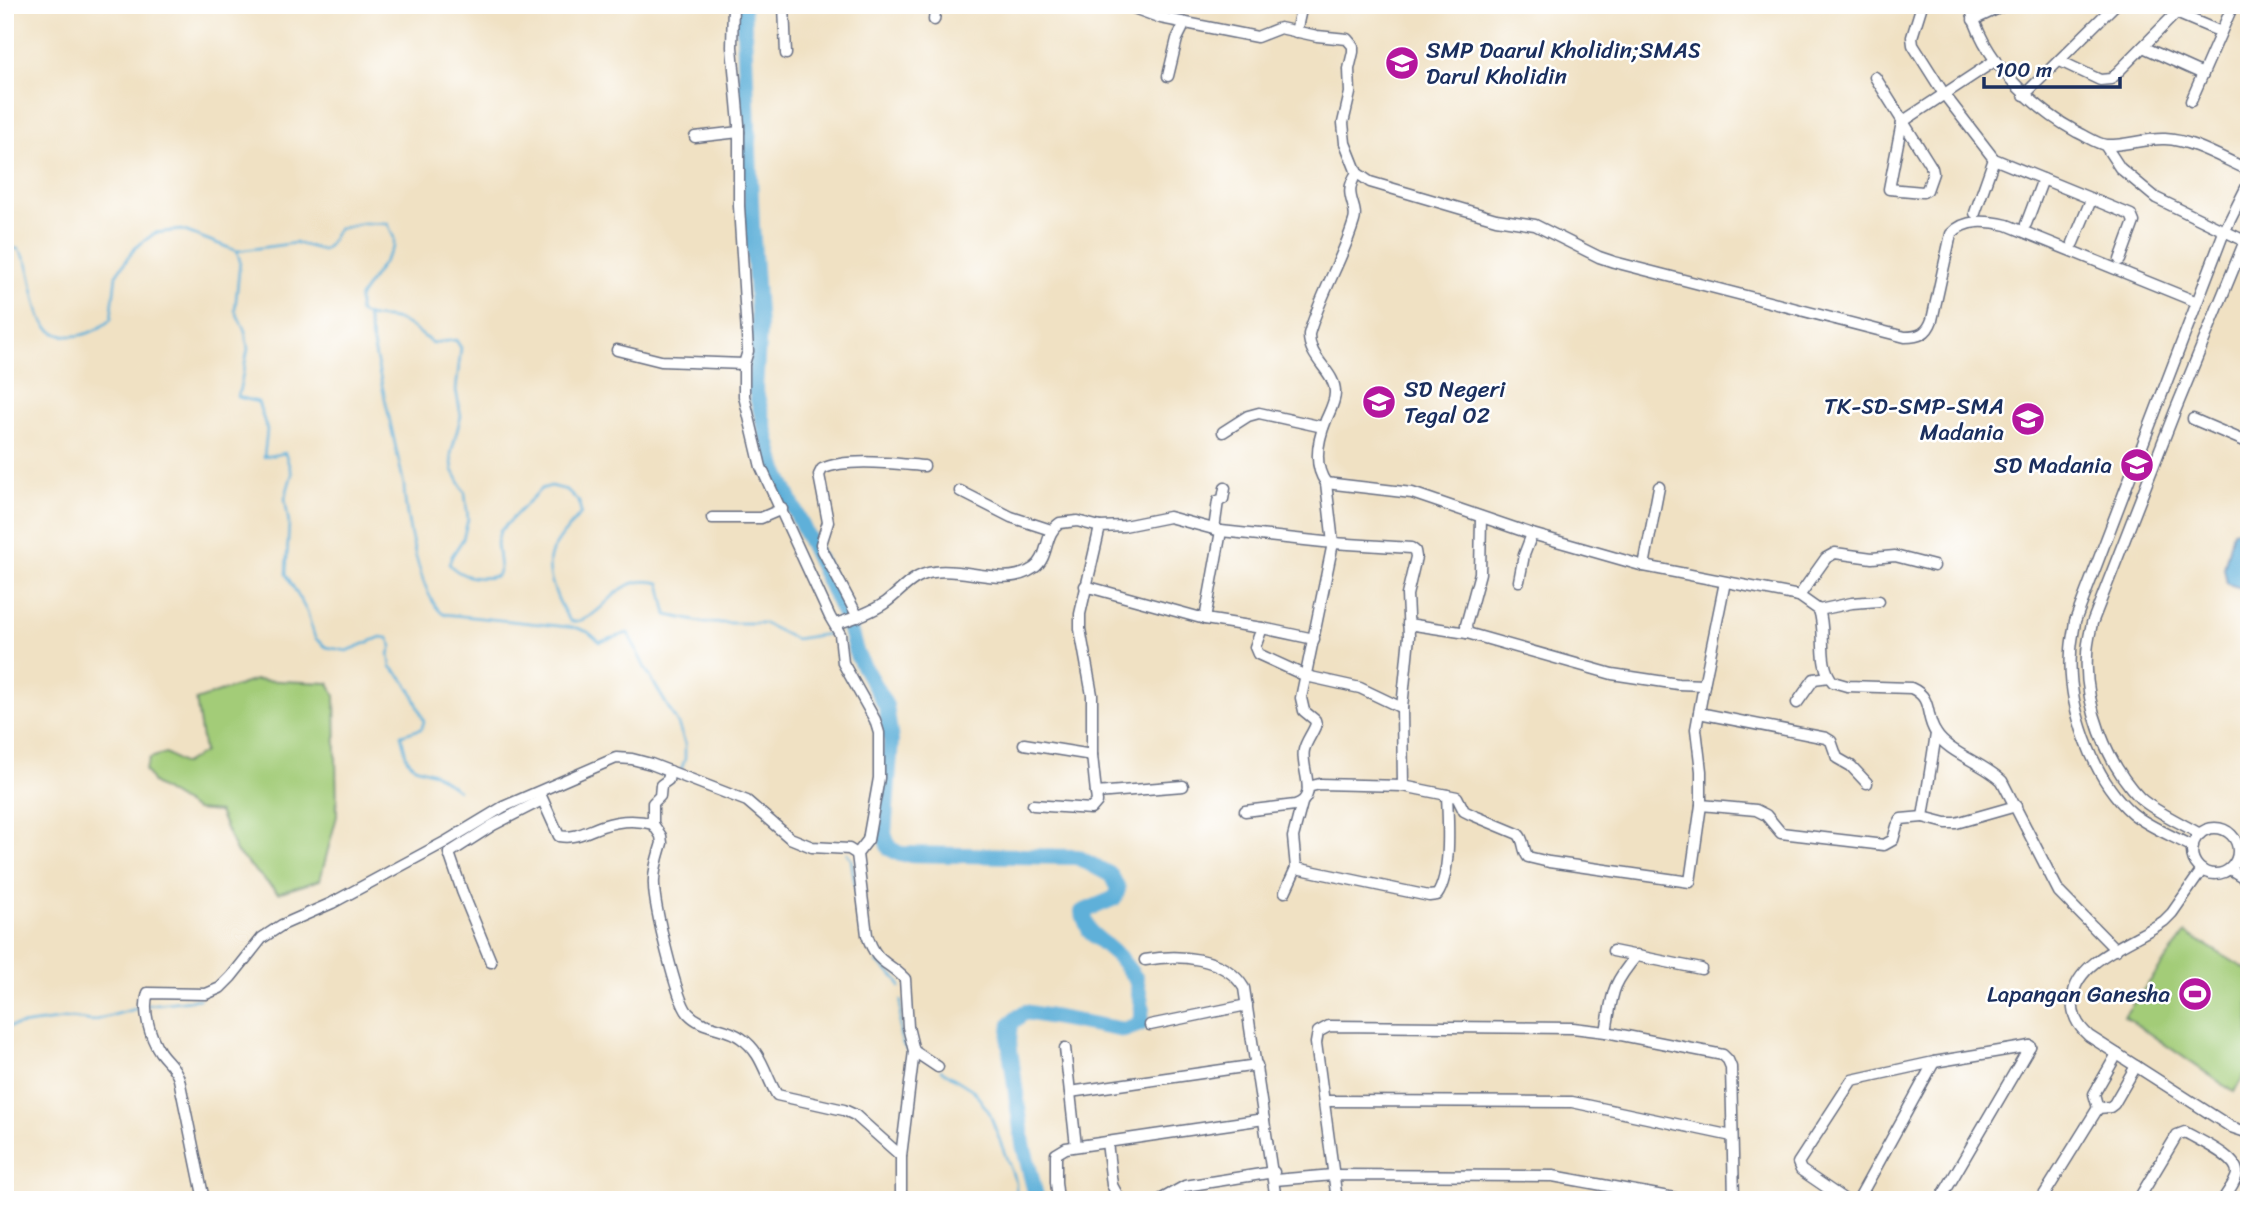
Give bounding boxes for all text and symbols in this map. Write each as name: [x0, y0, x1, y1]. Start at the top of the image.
place label: SMP Daarul Kholidin;SMAS Darul Kholidin: [1426, 30, 1700, 97]
school or university icon: SMP Daarul Kholidin;SMAS Darul Kholidin: [1383, 44, 1421, 82]
scale bar: [1984, 46, 2121, 90]
text: 100 m: [1995, 51, 2052, 89]
place label: SD Negeri Tegal 02: [1404, 369, 1506, 436]
school or university icon: SD Negeri Tegal 02: [1360, 383, 1398, 421]
place label: TK-SD-SMP-SMA Madania: [1824, 386, 2004, 453]
school or university icon: TK-SD-SMP-SMA Madania: [2009, 400, 2047, 438]
place label: SD Madania: [1994, 445, 2112, 486]
school or university icon: SD Madania: [2118, 446, 2156, 484]
place label: Lapangan Ganesha: [1987, 974, 2170, 1015]
sports icon: Lapangan Ganesha: [2176, 975, 2214, 1013]

